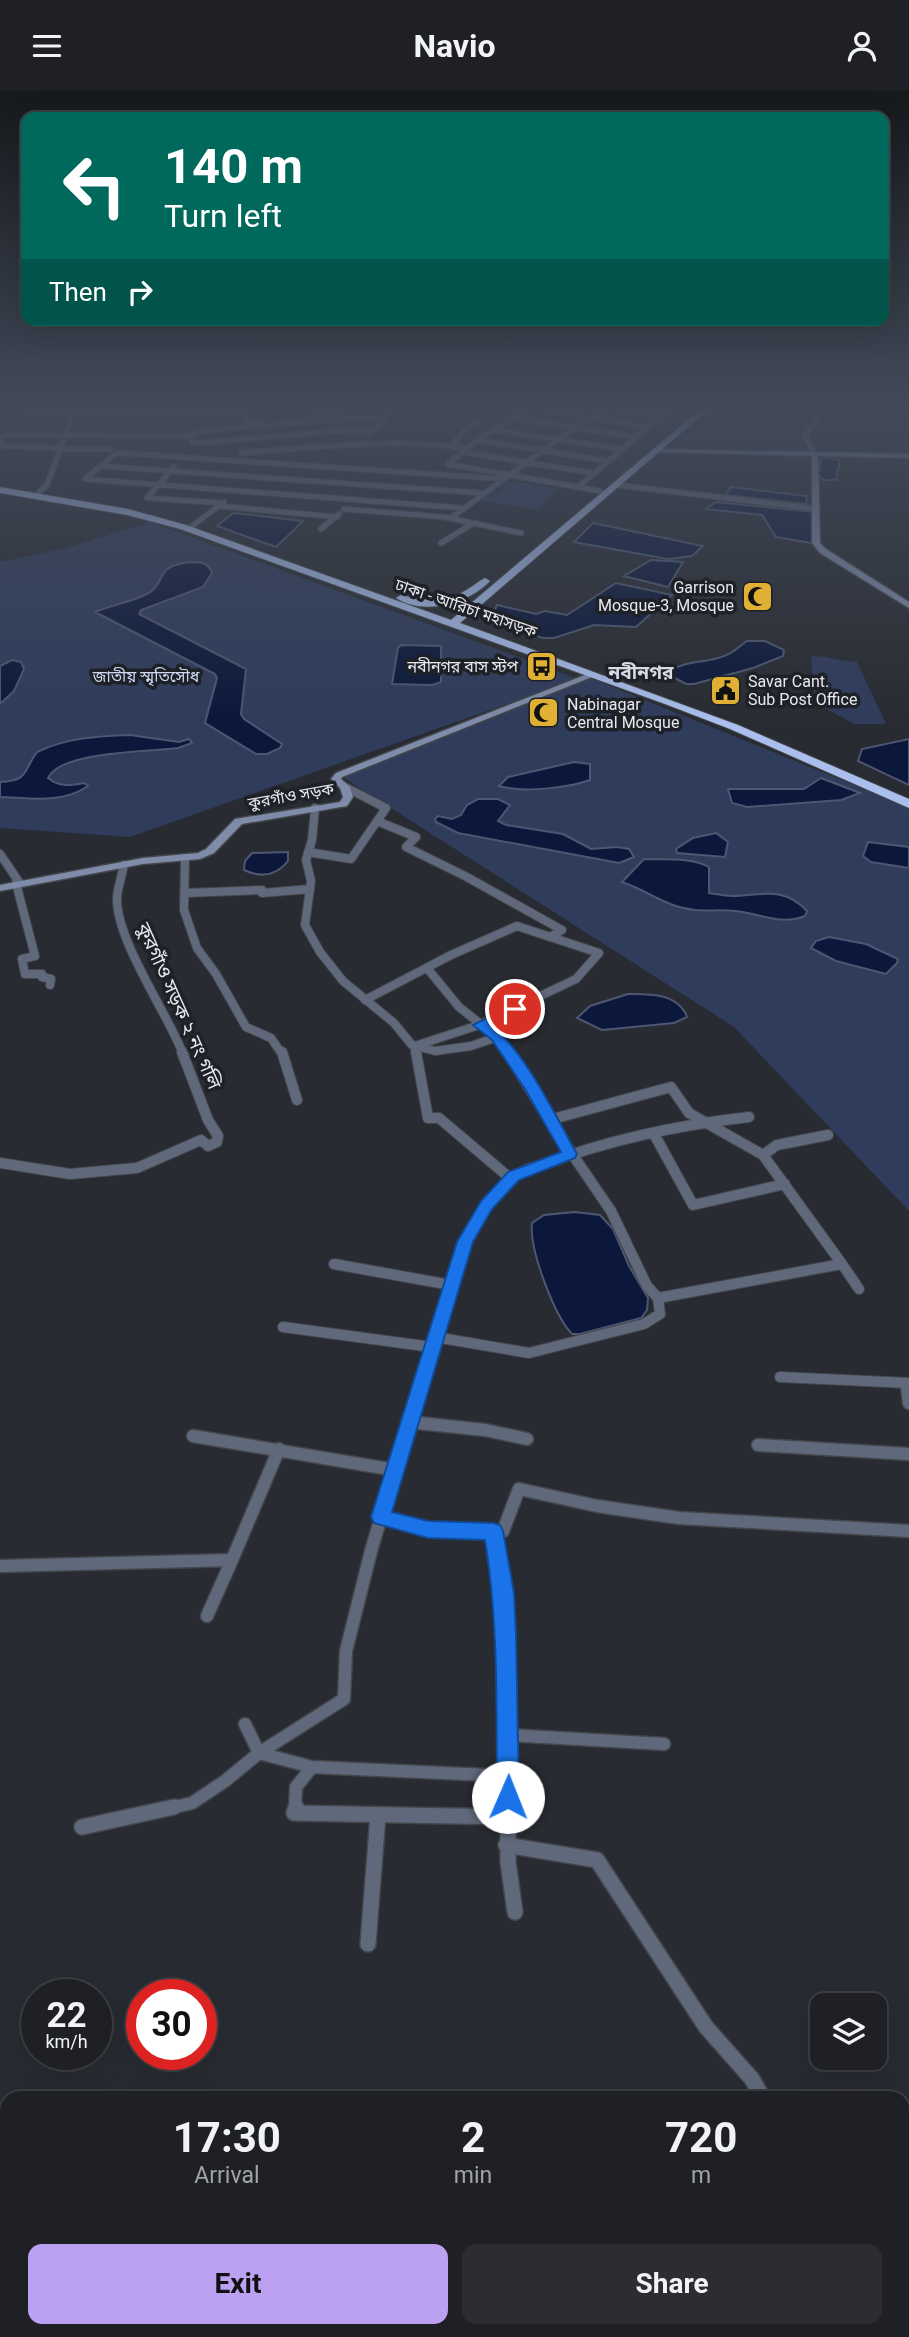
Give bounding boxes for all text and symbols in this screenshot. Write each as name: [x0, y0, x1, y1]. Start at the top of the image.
icon: menu: [28, 27, 66, 65]
text: Navio: [413, 27, 496, 65]
icon: person: [843, 27, 881, 65]
text: 140 m: [164, 138, 303, 195]
icon: left: [49, 140, 140, 231]
text: Turn left: [164, 197, 282, 235]
icon: right: [121, 273, 159, 311]
text: Then: [49, 277, 107, 307]
street label: ঢাকা - আরিচা মহাসড়ক: [392, 575, 540, 642]
place label: Garrison Mosque-3, Mosque: [598, 578, 734, 615]
mosque icon: Garrison Mosque-3, Mosque: [740, 579, 774, 613]
bus stop icon: নবীনগর বাস স্টপ: [524, 649, 558, 683]
place label: নবীনগর বাস স্টপ: [406, 657, 519, 676]
district label: নবীনগর: [608, 661, 674, 684]
park label: জাতীয় স্মৃতিসৌধ: [92, 667, 200, 687]
place label: Savar Cant. Sub Post Office: [748, 672, 857, 709]
public building icon: Savar Cant. Sub Post Office: [708, 673, 742, 707]
place label: Nabinagar Central Mosque: [567, 695, 679, 732]
mosque icon: Nabinagar Central Mosque: [527, 696, 561, 730]
street label: কুরগাঁও সড়ক: [245, 779, 337, 813]
street label: কুরগাঁও সড়ক ২ নং গলি: [132, 918, 227, 1094]
pin: [485, 979, 545, 1039]
icon: arrive: [496, 990, 534, 1028]
position arrow: [471, 1760, 545, 1834]
speed limit sign: 30: [126, 1979, 217, 2070]
map controls: [810, 1993, 887, 2070]
button: layers: [810, 1993, 887, 2070]
text: 22: [46, 1995, 87, 2036]
text: km/h: [45, 2031, 88, 2052]
text: 17:30: [173, 2113, 281, 2162]
text: 2: [461, 2113, 485, 2162]
text: 720: [665, 2113, 737, 2162]
text: Arrival: [194, 2162, 260, 2189]
text: min: [454, 2162, 492, 2189]
text: m: [691, 2162, 711, 2189]
button: Exit: [28, 2244, 448, 2324]
button: Share: [462, 2244, 882, 2324]

